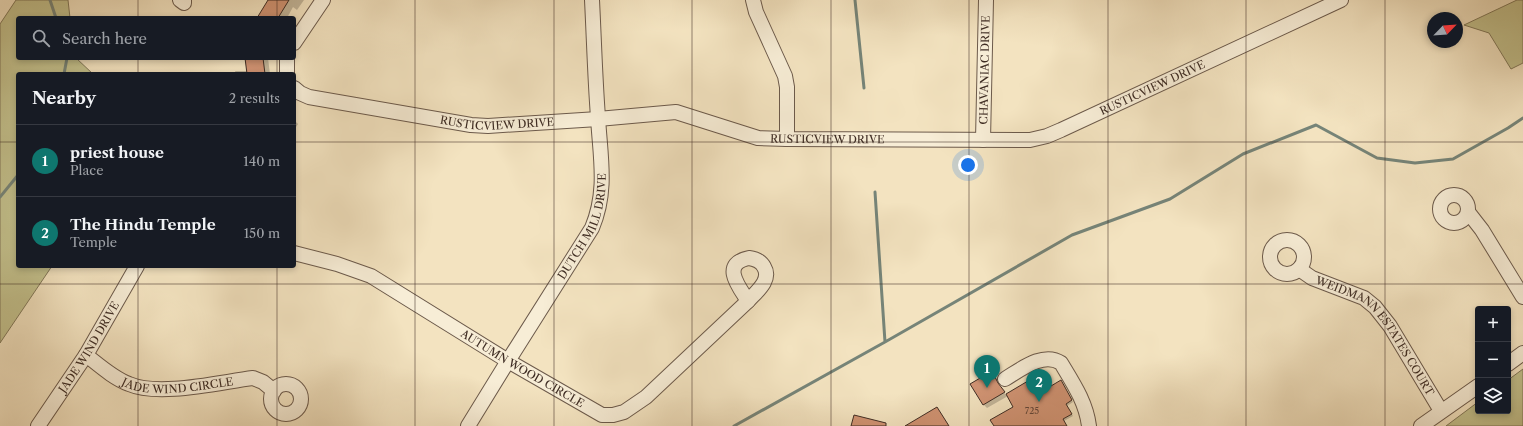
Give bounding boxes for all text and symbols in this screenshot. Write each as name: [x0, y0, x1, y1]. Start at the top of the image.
north arrow: [1427, 12, 1463, 48]
street label: CHAVANIAC DRIVE: [976, 15, 993, 125]
search box: [16, 16, 296, 60]
icon: search: [30, 27, 52, 49]
text: Search here: [62, 29, 147, 48]
street label: RUSTICVIEW DRIVE: [1097, 57, 1208, 118]
text: Nearby: [32, 88, 96, 108]
text: 2 results: [229, 90, 280, 106]
street label: RUSTICVIEW DRIVE: [439, 113, 555, 133]
street label: RUSTICVIEW DRIVE: [770, 131, 885, 146]
text: priest house: [70, 143, 164, 162]
text: 1: [42, 153, 48, 169]
text: 140 m: [243, 153, 280, 169]
your location: [958, 155, 978, 175]
text: Place: [70, 162, 103, 178]
street label: DUTCH MILL DRIVE: [554, 173, 609, 282]
text: The Hindu Temple: [70, 215, 216, 234]
text: 2: [41, 225, 49, 241]
text: 150 m: [244, 225, 280, 241]
text: Temple: [70, 234, 117, 250]
street label: WEIDMANN ESTATES COURT: [1313, 273, 1437, 399]
street label: JADE WIND DRIVE: [54, 299, 122, 397]
map controls: [1475, 306, 1511, 414]
button: +: [1475, 306, 1511, 342]
street label: AUTUMN WOOD CIRCLE: [457, 326, 587, 411]
button: −: [1475, 342, 1511, 378]
pin: 1: [974, 355, 1000, 388]
pin: 2: [1026, 369, 1052, 402]
street label: JADE WIND CIRCLE: [118, 374, 235, 396]
button: layers: [1475, 378, 1511, 414]
house number: 725: [1025, 405, 1039, 416]

